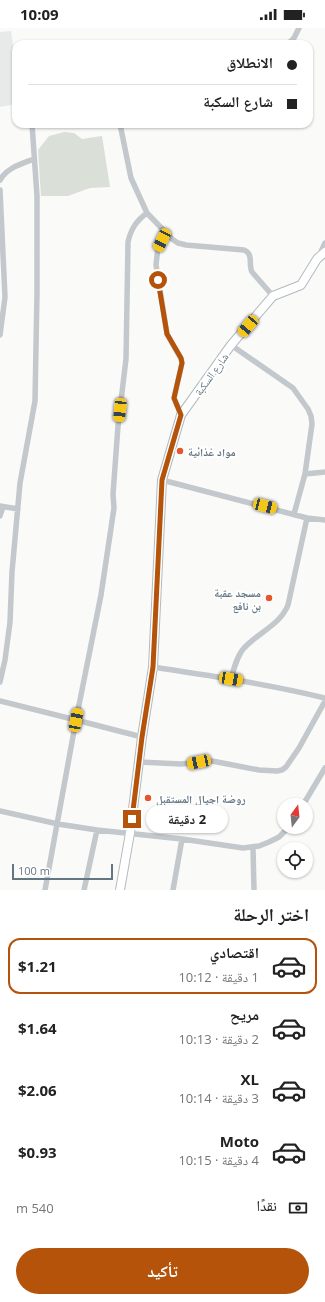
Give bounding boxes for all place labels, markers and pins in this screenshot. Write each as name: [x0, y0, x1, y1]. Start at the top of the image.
place label: مواد غذائية: [188, 444, 236, 459]
marker: مواد غذائية: [175, 446, 185, 456]
place label: مسجد عقبة بن نافع: [214, 585, 261, 614]
marker: مسجد عقبة بن نافع: [264, 593, 274, 603]
place label: روضة اجيال المستقبل: [156, 791, 246, 807]
marker: روضة اجيال المستقبل: [143, 793, 153, 803]

